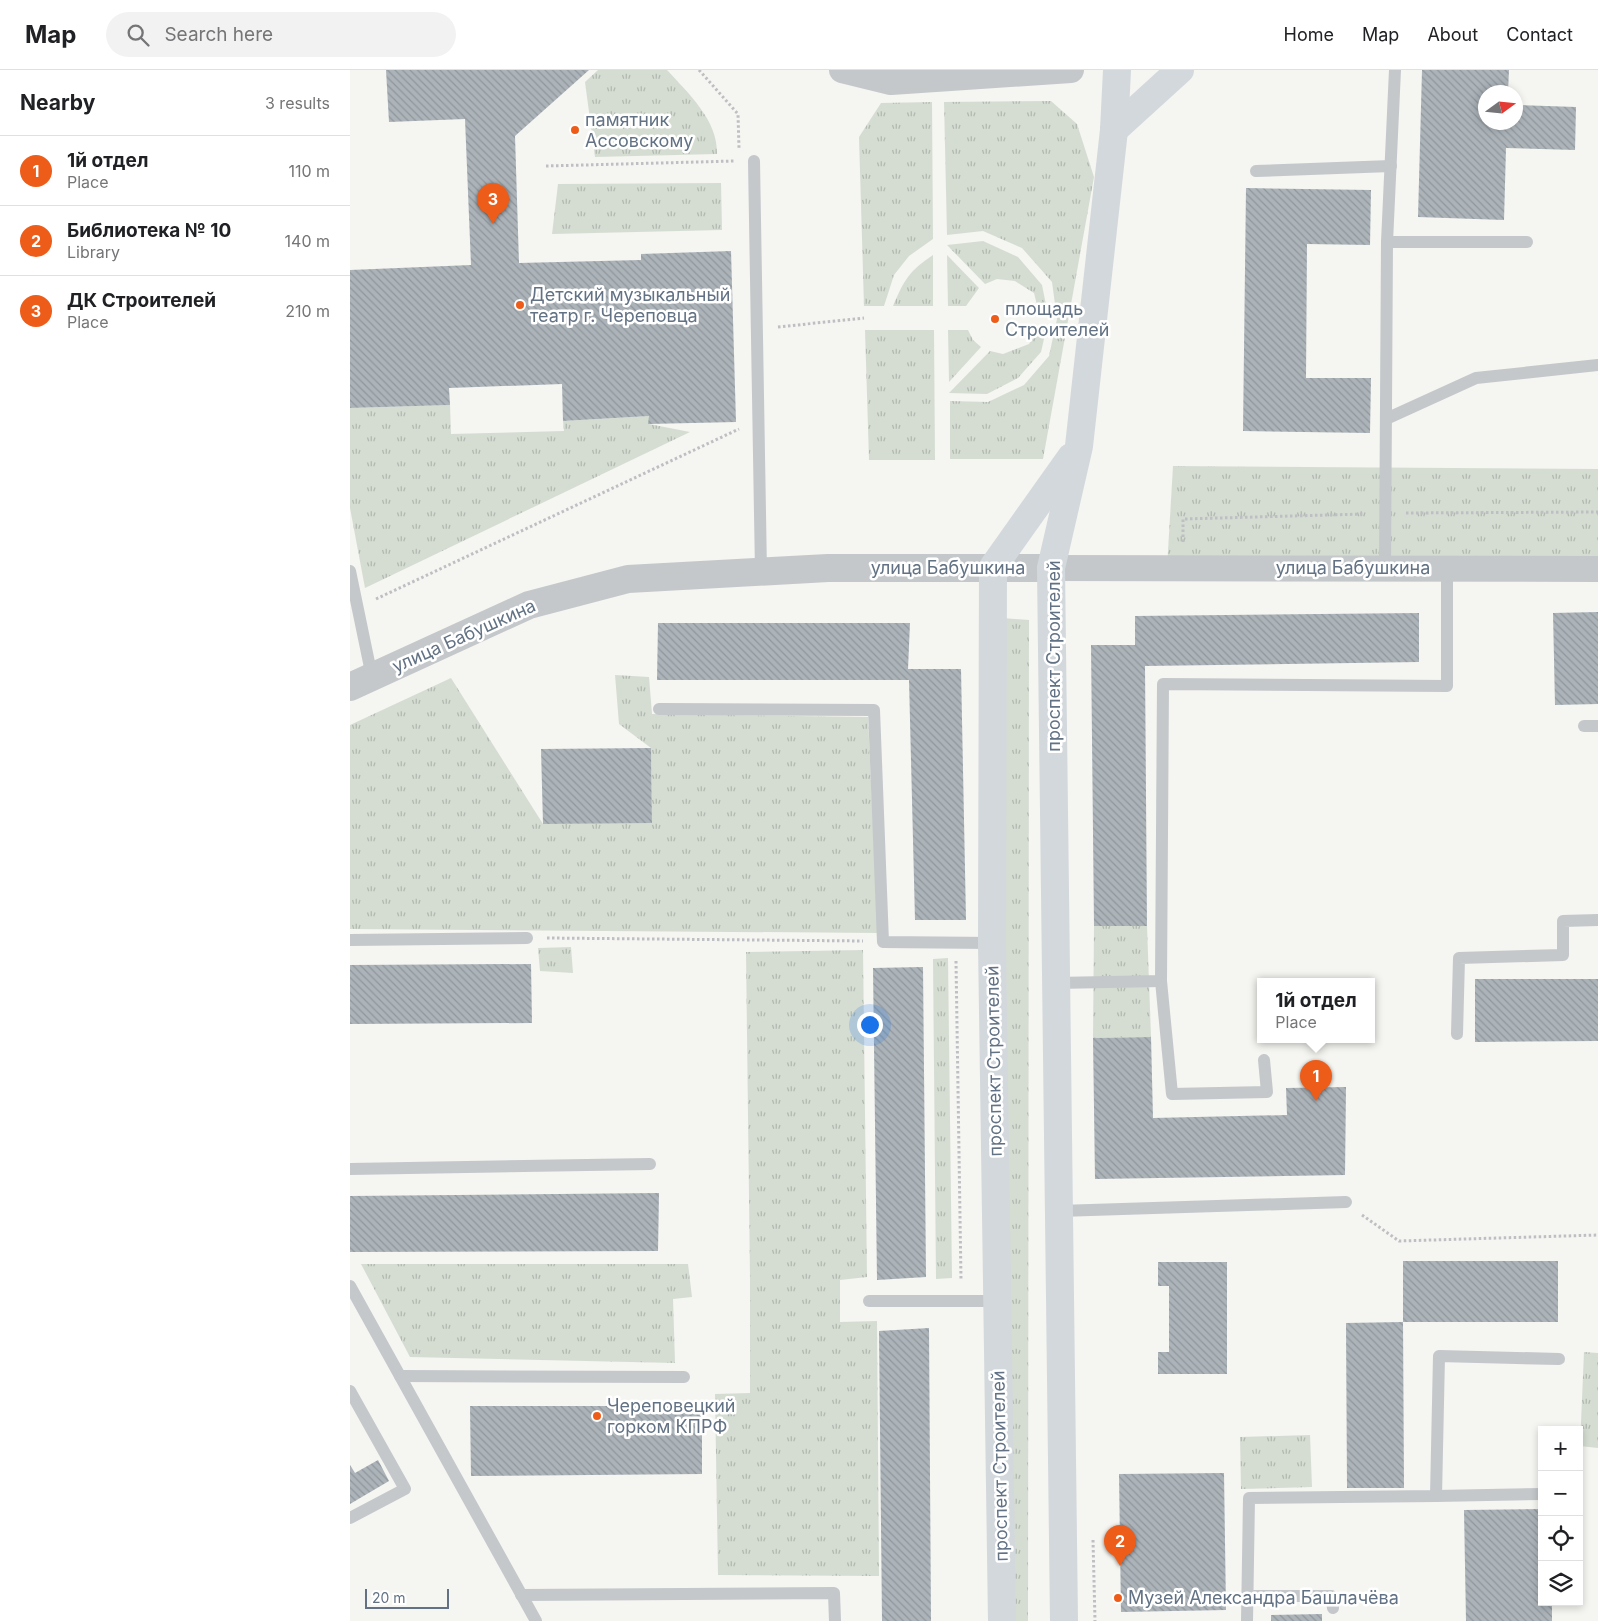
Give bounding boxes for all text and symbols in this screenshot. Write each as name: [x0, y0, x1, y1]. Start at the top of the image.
search box: [106, 12, 456, 57]
text: Map: [25, 20, 76, 49]
icon: search: [124, 21, 152, 49]
text: Search here: [164, 23, 273, 46]
text: Home: [1284, 24, 1334, 45]
text: Map: [1362, 24, 1399, 45]
text: About: [1427, 24, 1478, 45]
text: Contact: [1506, 24, 1573, 45]
north arrow: [1478, 85, 1523, 130]
text: Nearby: [20, 90, 95, 115]
text: 3 results: [265, 93, 330, 113]
place label: памятник Ассовскому: [585, 109, 693, 151]
marker: памятник Ассовскому: [569, 124, 581, 136]
text: 1й отдел: [67, 149, 148, 172]
text: 1: [33, 161, 39, 181]
text: 110 m: [288, 161, 330, 181]
text: Place: [67, 172, 109, 192]
pin: 3: [477, 183, 509, 224]
text: Библиотека № 10: [67, 219, 231, 242]
text: 2: [31, 231, 41, 251]
text: 140 m: [285, 231, 330, 251]
text: Library: [67, 242, 120, 262]
place label: Детский музыкальный театр г. Череповца: [530, 284, 730, 326]
text: ДК Строителей: [67, 289, 216, 312]
place label: площадь Строителей: [1005, 298, 1109, 340]
marker: Детский музыкальный театр г. Череповца: [514, 299, 526, 311]
text: 3: [31, 301, 41, 321]
text: 210 m: [285, 301, 330, 321]
text: Place: [67, 312, 109, 332]
marker: площадь Строителей: [989, 313, 1001, 325]
street label: улица Бабушкина: [871, 557, 1025, 578]
street label: улица Бабушкина: [1276, 557, 1430, 578]
street label: проспект Строителей: [1043, 560, 1064, 752]
street label: улица Бабушкина: [389, 594, 539, 677]
street label: проспект Строителей: [981, 965, 1006, 1157]
popup: [1257, 978, 1375, 1043]
text: 1й отдел: [1275, 989, 1357, 1012]
your location: [857, 1012, 883, 1038]
text: Place: [1275, 1012, 1317, 1032]
pin: 1: [1300, 1060, 1332, 1101]
street label: проспект Строителей: [987, 1370, 1012, 1562]
place label: Череповецкий горком КПРФ: [607, 1395, 735, 1437]
marker: Череповецкий горком КПРФ: [591, 1410, 603, 1422]
map controls: [1538, 1426, 1583, 1606]
button: +: [1538, 1426, 1583, 1471]
button: −: [1538, 1471, 1583, 1516]
button: locate: [1538, 1516, 1583, 1561]
pin: 2: [1104, 1525, 1136, 1566]
button: layers: [1538, 1561, 1583, 1606]
scale bar: [365, 1586, 449, 1609]
place label: Музей Александра Башлачёва: [1128, 1587, 1399, 1608]
text: 20 m: [372, 1589, 406, 1606]
marker: Музей Александра Башлачёва: [1112, 1592, 1124, 1604]

